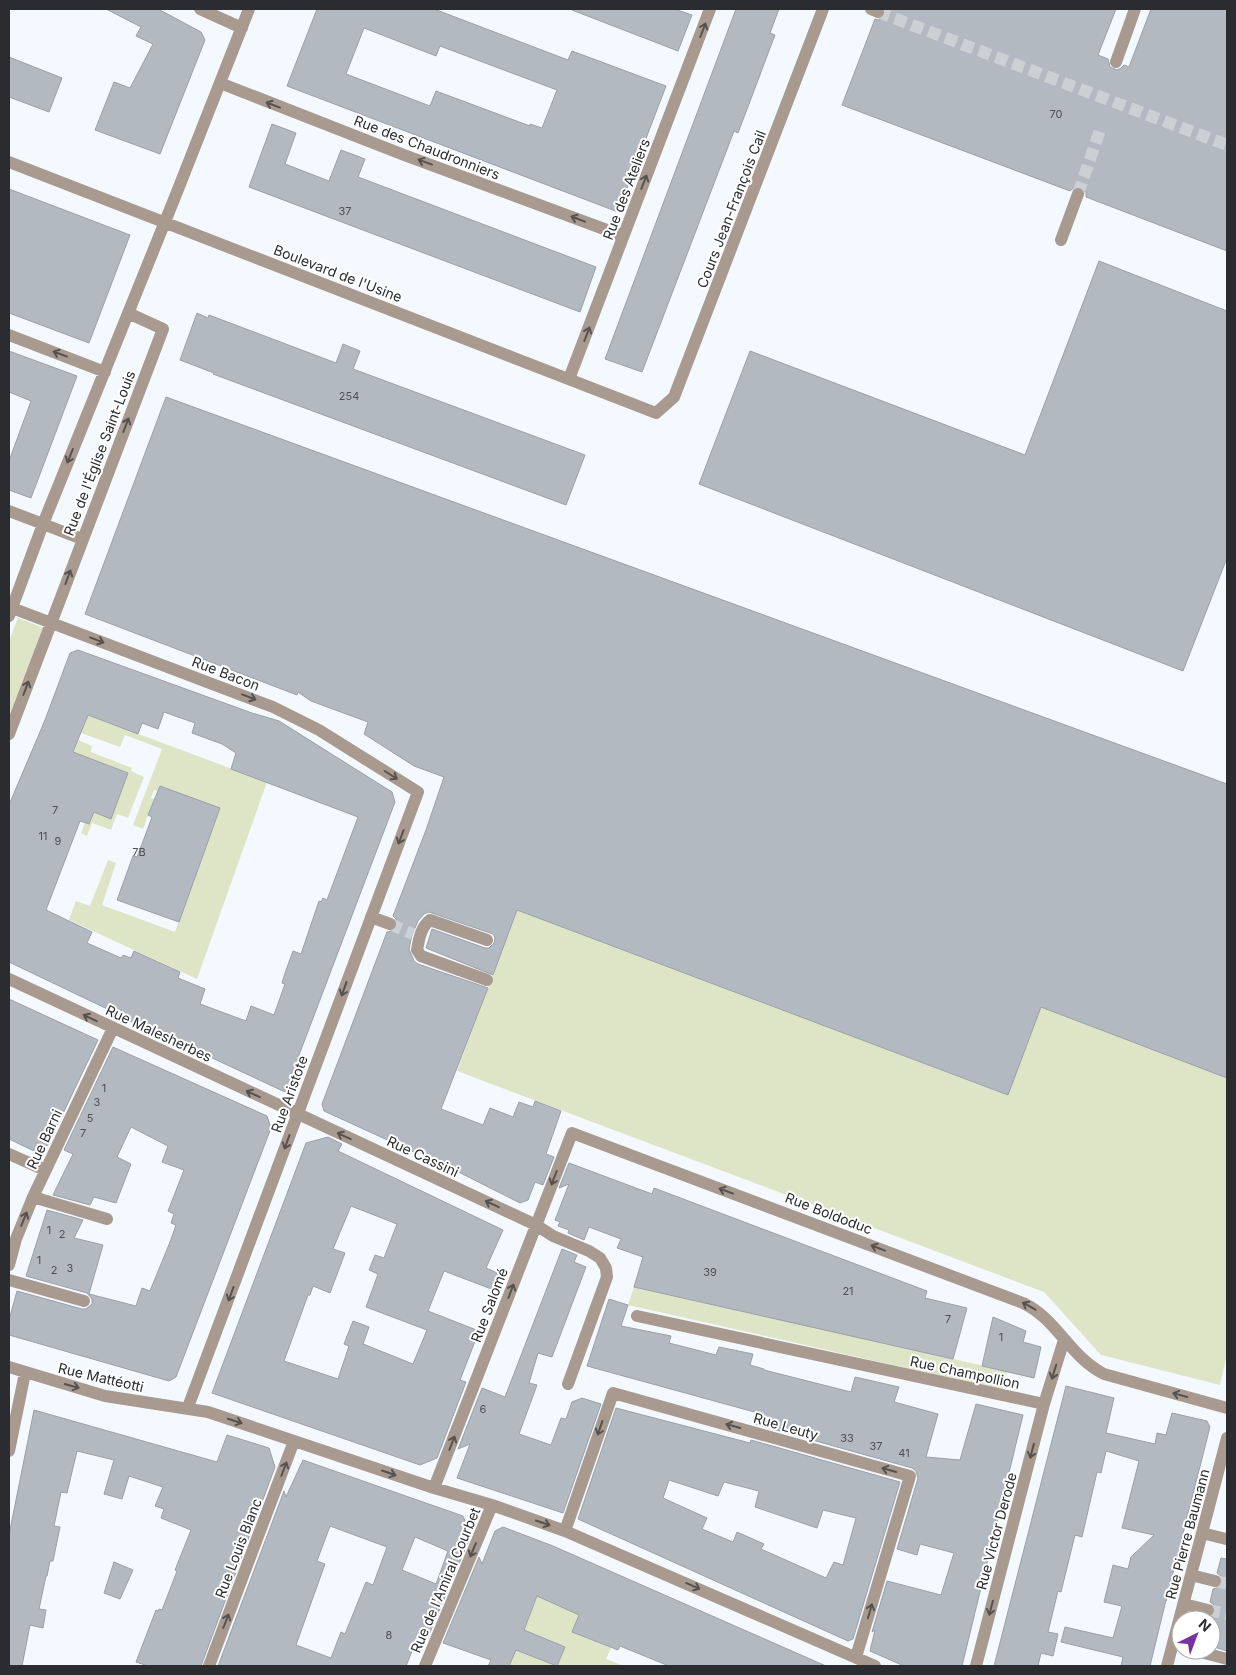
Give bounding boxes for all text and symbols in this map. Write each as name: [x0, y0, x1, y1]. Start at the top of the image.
one-way arrow: [699, 23, 708, 38]
one-way arrow: [266, 100, 282, 109]
house number: 70: [1050, 107, 1063, 121]
street label: Rue des Chaudronniers: [352, 111, 502, 183]
street label: Cours Jean-François Cail: [693, 128, 769, 290]
street label: Rue des Ateliers: [599, 136, 653, 242]
one-way arrow: [418, 157, 433, 166]
one-way arrow: [640, 175, 650, 190]
house number: 37: [338, 204, 352, 218]
one-way arrow: [570, 214, 586, 223]
street label: Boulevard de l'Usine: [271, 241, 405, 305]
one-way arrow: [583, 326, 592, 342]
one-way arrow: [52, 349, 68, 358]
street label: Rue de l'Église Saint-Louis: [60, 368, 138, 538]
house number: 254: [339, 389, 359, 403]
one-way arrow: [122, 418, 131, 433]
one-way arrow: [65, 448, 75, 463]
one-way arrow: [64, 570, 73, 585]
one-way arrow: [88, 636, 104, 645]
street label: Rue Bacon: [190, 652, 262, 694]
one-way arrow: [22, 681, 31, 697]
one-way arrow: [241, 694, 256, 703]
one-way arrow: [384, 769, 398, 780]
house number: 7: [52, 803, 58, 817]
house number: 11: [39, 829, 47, 843]
one-way arrow: [396, 829, 405, 844]
house number: 9: [55, 834, 62, 848]
house number: 7B: [132, 845, 146, 859]
one-way arrow: [339, 981, 348, 997]
street label: Rue Malesherbes: [103, 1001, 215, 1065]
one-way arrow: [83, 1012, 98, 1022]
street label: Rue Aristote: [267, 1053, 311, 1135]
house number: 1: [102, 1081, 106, 1095]
one-way arrow: [246, 1088, 261, 1098]
house number: 3: [94, 1095, 101, 1109]
street label: Rue Barni: [23, 1107, 65, 1171]
house number: 5: [87, 1111, 94, 1125]
house number: 7: [80, 1126, 86, 1140]
one-way arrow: [337, 1131, 352, 1141]
street label: Rue Cassini: [384, 1132, 462, 1180]
one-way arrow: [282, 1134, 292, 1149]
one-way arrow: [549, 1170, 558, 1185]
one-way arrow: [718, 1186, 734, 1195]
street label: Rue Boldoduc: [783, 1189, 875, 1237]
one-way arrow: [485, 1199, 500, 1209]
one-way arrow: [20, 1212, 29, 1227]
house number: 1: [47, 1223, 51, 1237]
house number: 2: [59, 1227, 65, 1241]
one-way arrow: [870, 1243, 886, 1252]
house number: 1: [37, 1253, 41, 1267]
house number: 3: [67, 1261, 74, 1275]
house number: 2: [51, 1263, 57, 1277]
street label: Rue Salomé: [467, 1265, 511, 1345]
house number: 39: [703, 1265, 717, 1279]
one-way arrow: [507, 1284, 516, 1299]
house number: 21: [842, 1284, 854, 1298]
one-way arrow: [226, 1286, 235, 1301]
one-way arrow: [1022, 1301, 1037, 1311]
house number: 7: [945, 1312, 951, 1326]
house number: 1: [999, 1330, 1003, 1344]
street label: Rue Champollion: [909, 1352, 1021, 1392]
street label: Rue Mattéotti: [57, 1359, 145, 1395]
one-way arrow: [1049, 1363, 1059, 1379]
one-way arrow: [64, 1382, 80, 1392]
one-way arrow: [1173, 1390, 1189, 1399]
house number: 6: [480, 1402, 487, 1416]
street label: Rue Leuty: [752, 1409, 820, 1443]
one-way arrow: [227, 1416, 243, 1426]
one-way arrow: [595, 1420, 604, 1436]
one-way arrow: [725, 1421, 741, 1431]
house number: 33: [840, 1431, 854, 1445]
one-way arrow: [448, 1436, 457, 1451]
house number: 37: [869, 1439, 883, 1453]
one-way arrow: [1027, 1443, 1036, 1459]
house number: 41: [898, 1446, 910, 1460]
one-way arrow: [280, 1462, 289, 1477]
one-way arrow: [881, 1465, 897, 1474]
street label: Rue Pierre Baumann: [1161, 1467, 1213, 1601]
one-way arrow: [381, 1469, 396, 1478]
street label: Rue Victor Derode: [972, 1470, 1020, 1592]
street label: Rue Louis Blanc: [211, 1496, 265, 1600]
street label: Rue de l'Amiral Courbet: [407, 1504, 483, 1655]
one-way arrow: [535, 1519, 551, 1528]
one-way arrow: [468, 1542, 477, 1557]
one-way arrow: [685, 1582, 700, 1592]
one-way arrow: [986, 1600, 995, 1616]
one-way arrow: [866, 1603, 876, 1619]
north arrow: [1171, 1610, 1221, 1660]
one-way arrow: [222, 1613, 231, 1629]
text: N: [1195, 1615, 1215, 1635]
house number: 8: [386, 1628, 393, 1642]

